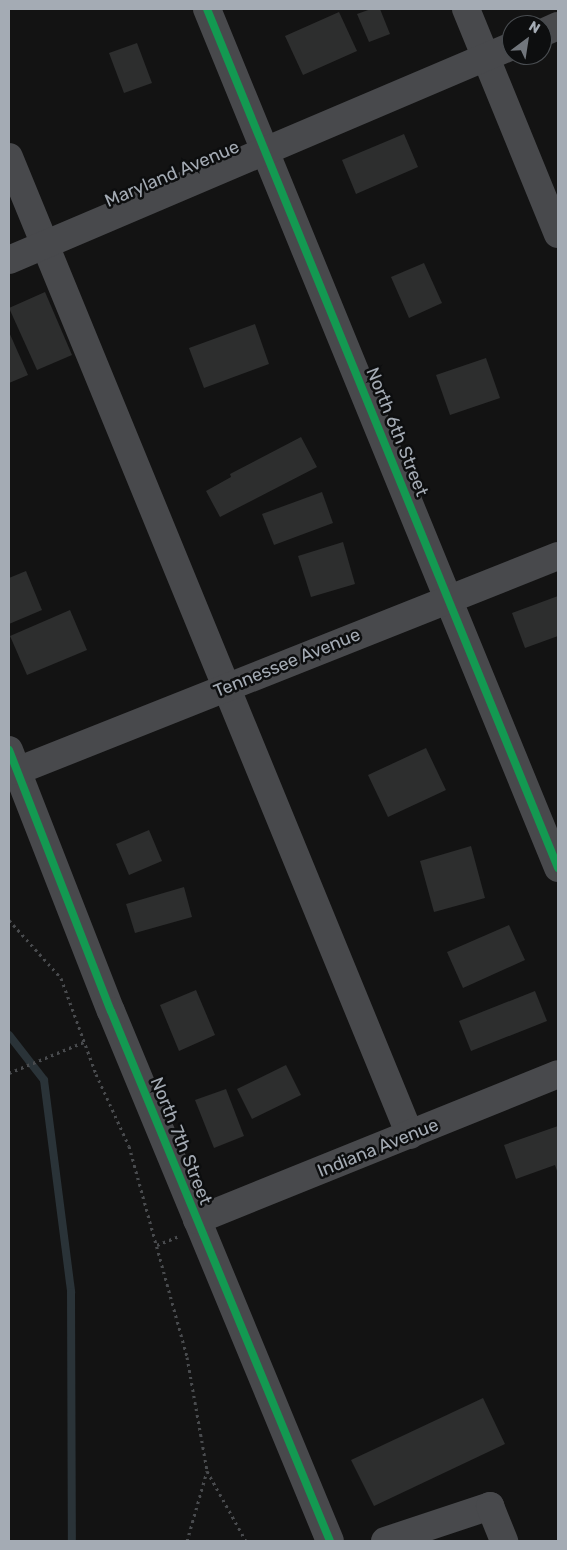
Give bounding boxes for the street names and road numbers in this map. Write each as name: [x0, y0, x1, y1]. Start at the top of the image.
street label: Maryland Avenue: [101, 136, 243, 212]
street label: North 6th Street: [361, 364, 433, 500]
street label: Tennessee Avenue: [210, 624, 364, 702]
street label: North 7th Street: [146, 1074, 216, 1208]
street label: Indiana Avenue: [314, 1114, 442, 1182]

